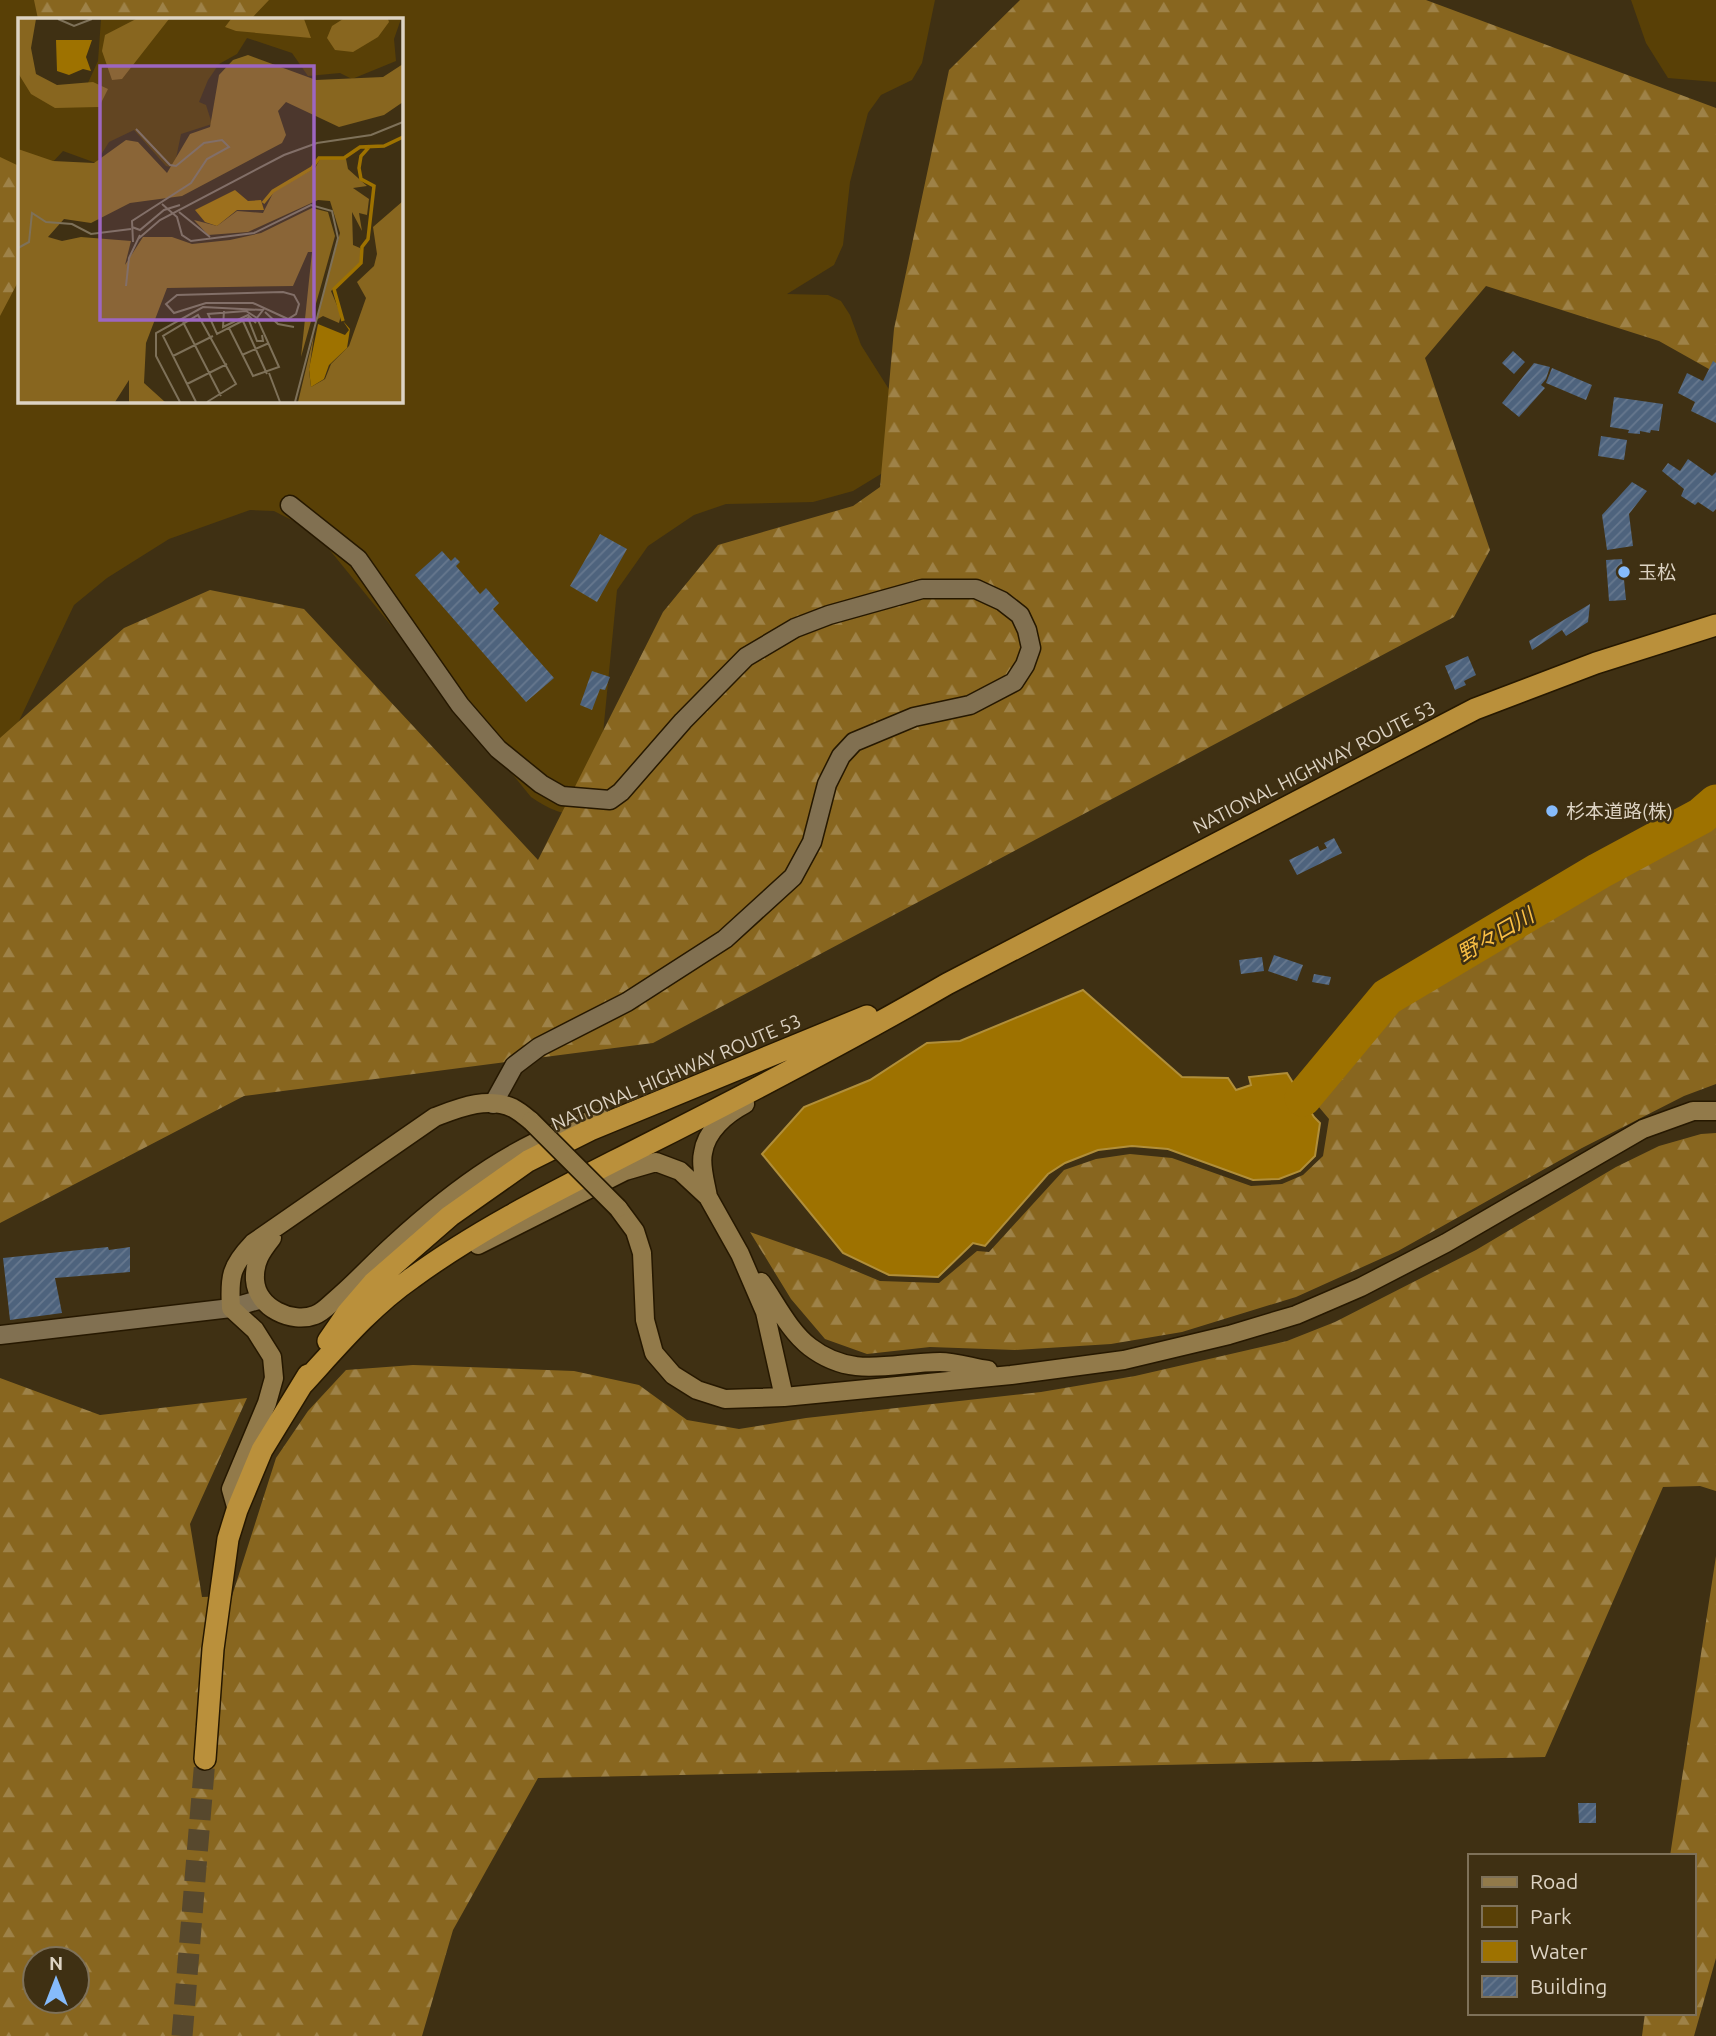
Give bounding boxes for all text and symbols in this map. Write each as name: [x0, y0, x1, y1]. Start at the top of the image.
inset map: [18, 18, 402, 402]
place label: 玉松: [1638, 561, 1676, 583]
marker: 玉松: [1616, 564, 1632, 580]
street label: NATIONAL HIGHWAY ROUTE 53: [1189, 696, 1439, 838]
place label: 杉本道路(株): [1566, 800, 1673, 822]
marker: 杉本道路(株): [1544, 803, 1560, 819]
water label: 野々口川: [1453, 902, 1539, 965]
street label: NATIONAL HIGHWAY ROUTE 53: [548, 1009, 804, 1135]
legend: [1468, 1854, 1695, 2015]
text: Road: [1530, 1869, 1578, 1893]
text: Park: [1530, 1904, 1572, 1928]
text: Water: [1530, 1939, 1588, 1963]
north arrow: [21, 1945, 91, 2015]
text: N: [49, 1952, 63, 1974]
text: Building: [1530, 1974, 1607, 1998]

